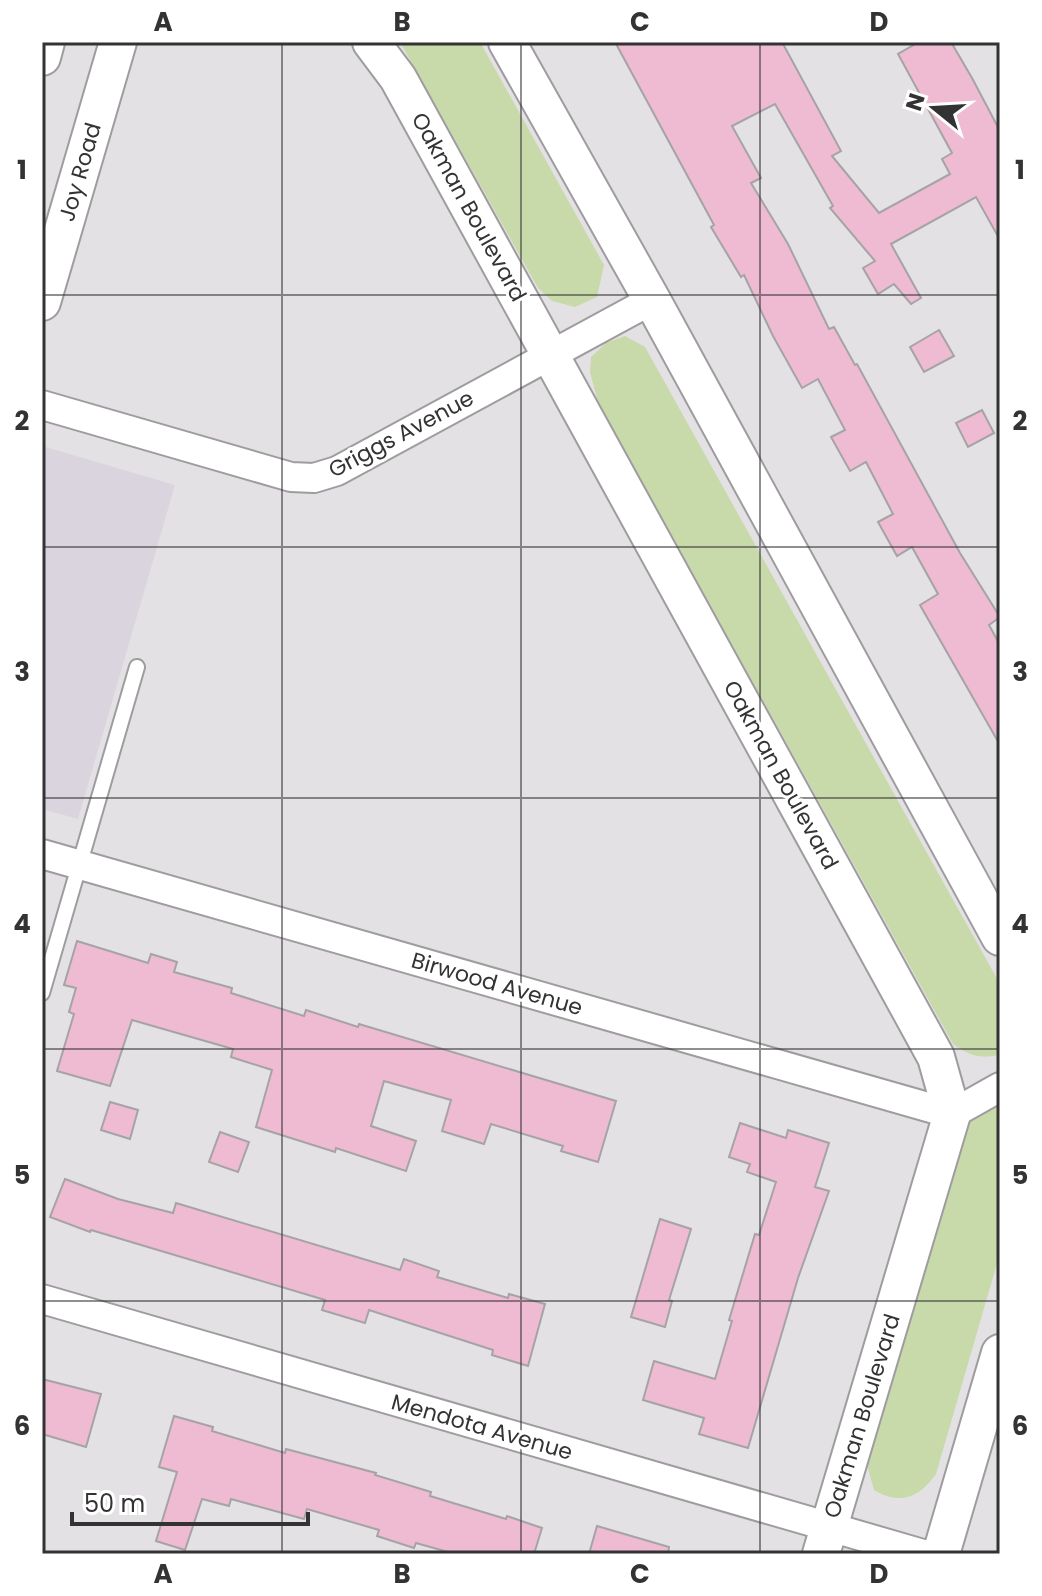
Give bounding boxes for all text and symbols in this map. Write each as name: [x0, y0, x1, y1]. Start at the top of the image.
text: A: [153, 4, 173, 40]
text: B: [393, 4, 411, 40]
text: C: [630, 4, 650, 40]
text: D: [870, 4, 889, 40]
north arrow: [894, 68, 974, 148]
text: N: [898, 89, 933, 115]
street label: Oakman Boulevard: [404, 107, 534, 307]
street label: Joy Road: [51, 119, 109, 225]
text: 1: [17, 152, 27, 188]
text: 1: [1015, 152, 1025, 188]
street label: Griggs Avenue: [323, 383, 479, 485]
text: 2: [15, 403, 30, 439]
text: 2: [1013, 403, 1028, 439]
text: 3: [14, 654, 30, 690]
text: 3: [1012, 654, 1028, 690]
street label: Oakman Boulevard: [716, 675, 846, 875]
text: 4: [13, 906, 31, 942]
text: 4: [1011, 906, 1029, 942]
street label: Birwood Avenue: [408, 945, 586, 1023]
text: 5: [14, 1157, 30, 1193]
text: 5: [1012, 1157, 1028, 1193]
street label: Oakman Boulevard: [816, 1310, 908, 1522]
street label: Mendota Avenue: [388, 1386, 576, 1468]
text: 6: [14, 1408, 30, 1444]
text: 6: [1012, 1408, 1028, 1444]
scale bar: [72, 1476, 308, 1526]
text: 50 m: [84, 1487, 145, 1520]
text: A: [153, 1556, 173, 1592]
text: B: [393, 1556, 411, 1592]
text: C: [630, 1556, 650, 1592]
text: D: [870, 1556, 889, 1592]

